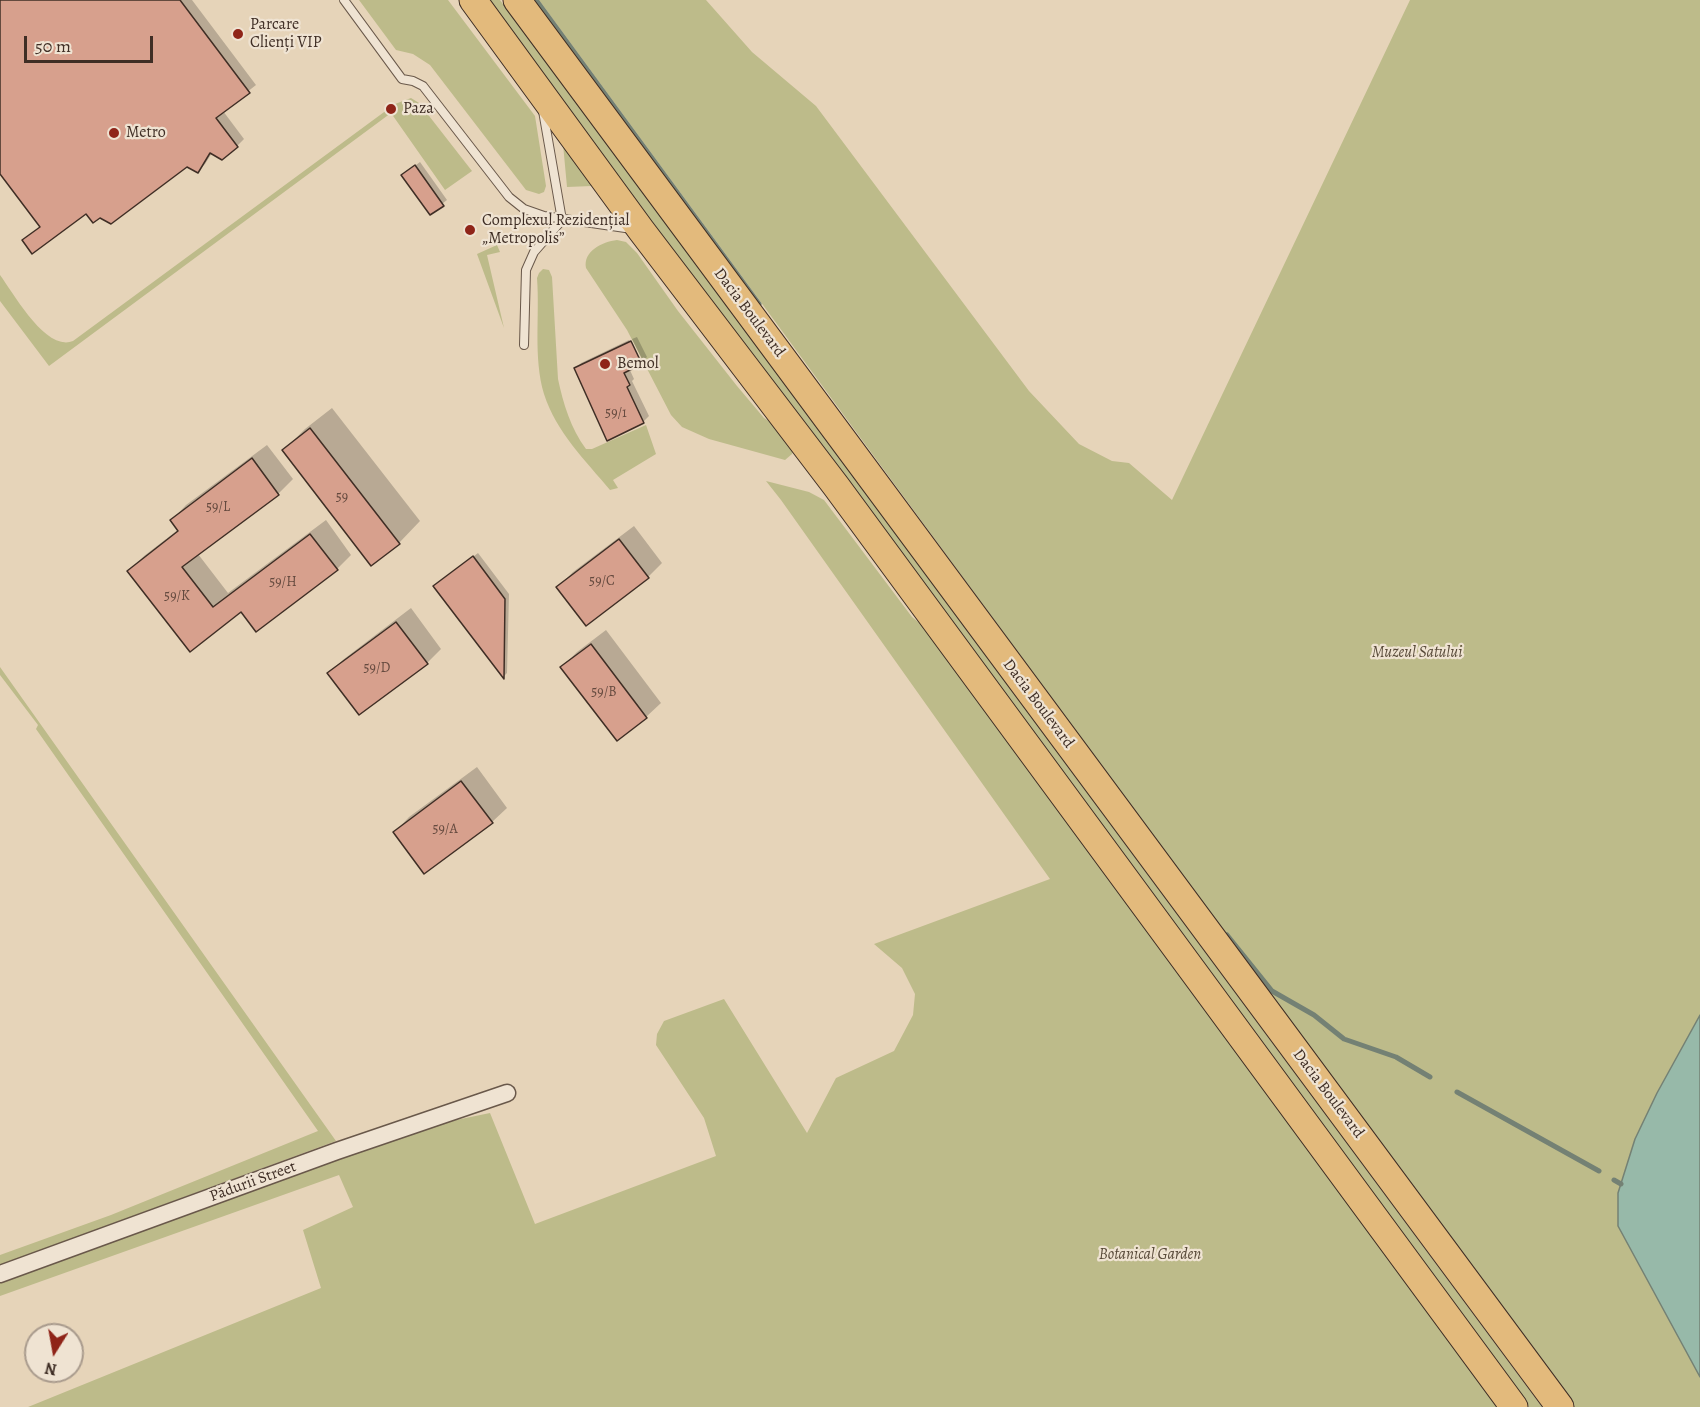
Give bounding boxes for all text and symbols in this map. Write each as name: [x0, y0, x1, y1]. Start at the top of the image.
place label: Parcare Clienți VIP: [250, 15, 322, 53]
scale bar: [27, 24, 156, 62]
marker: Parcare Clienți VIP: [231, 27, 245, 41]
text: 50 m: [35, 34, 71, 58]
place label: Paza: [403, 99, 434, 119]
marker: Paza: [384, 102, 398, 116]
place label: Metro: [126, 123, 166, 143]
marker: Metro: [107, 126, 121, 140]
place label: Complexul Rezidențial „Metropolis”: [482, 211, 630, 249]
marker: Complexul Rezidențial „Metropolis”: [463, 223, 477, 237]
street label: Dacia Boulevard: [709, 265, 789, 361]
place label: Bemol: [617, 354, 659, 374]
marker: Bemol: [598, 357, 612, 371]
house number: 59/1: [605, 406, 627, 422]
house number: 59: [336, 490, 348, 506]
house number: 59/L: [206, 500, 230, 516]
house number: 59/C: [589, 574, 615, 590]
house number: 59/H: [269, 575, 297, 591]
house number: 59/K: [164, 589, 190, 605]
park label: Muzeul Satului: [1372, 643, 1462, 663]
street label: Dacia Boulevard: [998, 656, 1078, 752]
house number: 59/D: [364, 661, 390, 677]
house number: 59/B: [591, 685, 617, 701]
house number: 59/A: [432, 822, 458, 838]
street label: Dacia Boulevard: [1288, 1046, 1368, 1142]
street label: Pădurii Street: [207, 1157, 299, 1207]
park label: Botanical Garden: [1099, 1245, 1201, 1265]
north arrow: [24, 1323, 84, 1383]
text: N: [43, 1357, 59, 1381]

